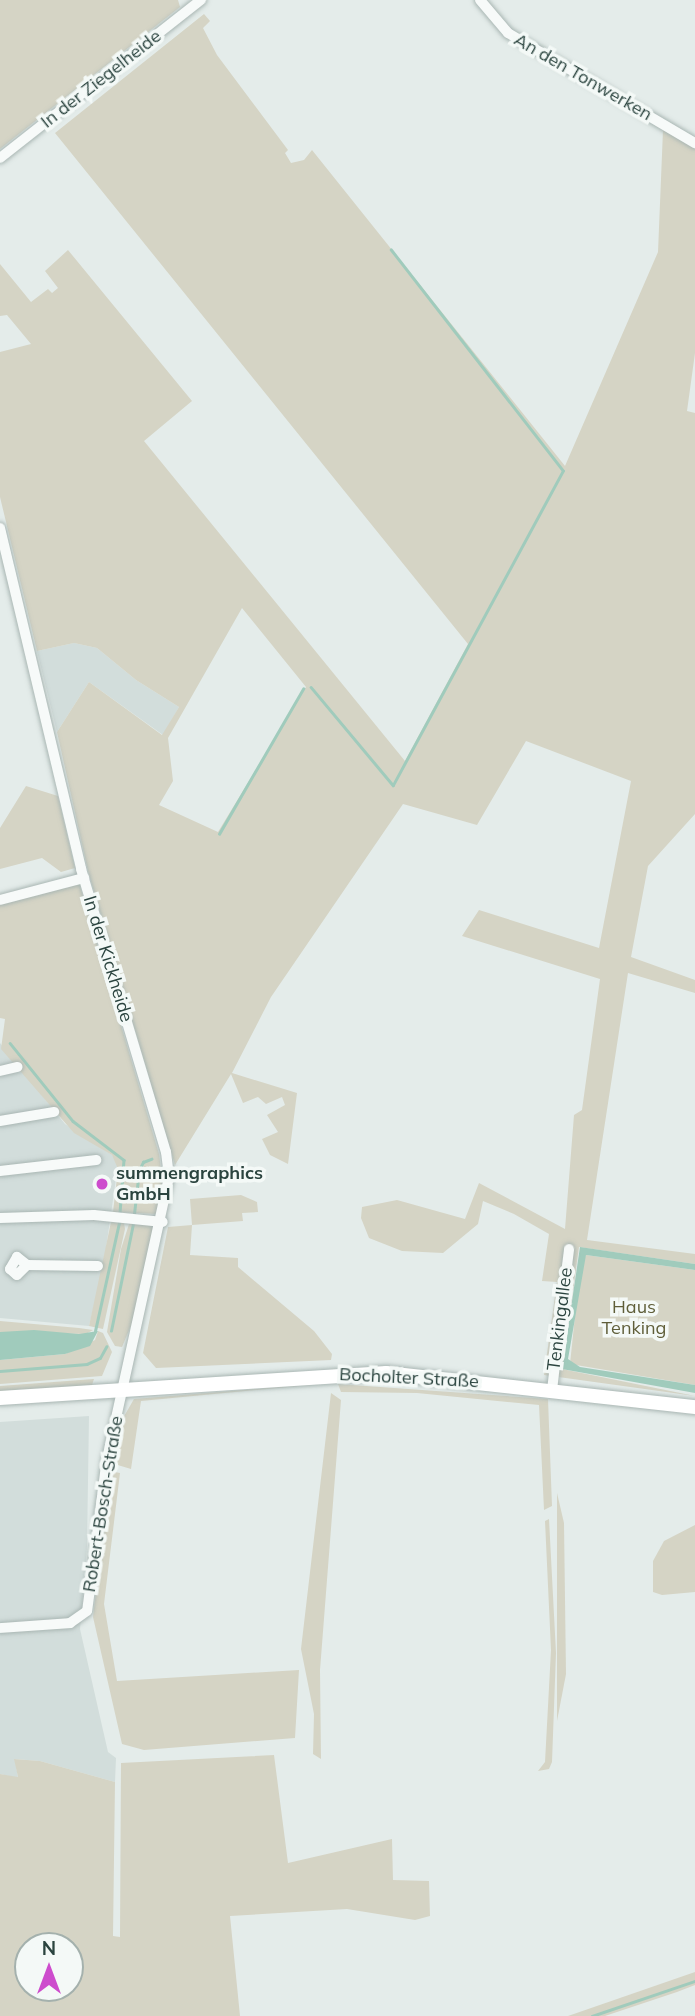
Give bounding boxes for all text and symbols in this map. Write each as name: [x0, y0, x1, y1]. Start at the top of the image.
street label: In der Ziegelheide: [37, 25, 165, 133]
street label: An den Tonwerken: [510, 29, 656, 125]
street label: In der Kickheide: [79, 893, 137, 1025]
place label: summengraphics GmbH: [116, 1163, 263, 1206]
marker: summengraphics GmbH: [94, 1176, 110, 1192]
street label: Tenkingallee: [543, 1266, 577, 1372]
park label: Haus Tenking: [602, 1297, 666, 1340]
street label: Bocholter Straße: [339, 1364, 479, 1392]
street label: Robert-Bosch-Straße: [78, 1414, 128, 1594]
north arrow: [14, 1932, 84, 2002]
text: N: [42, 1936, 56, 1960]

